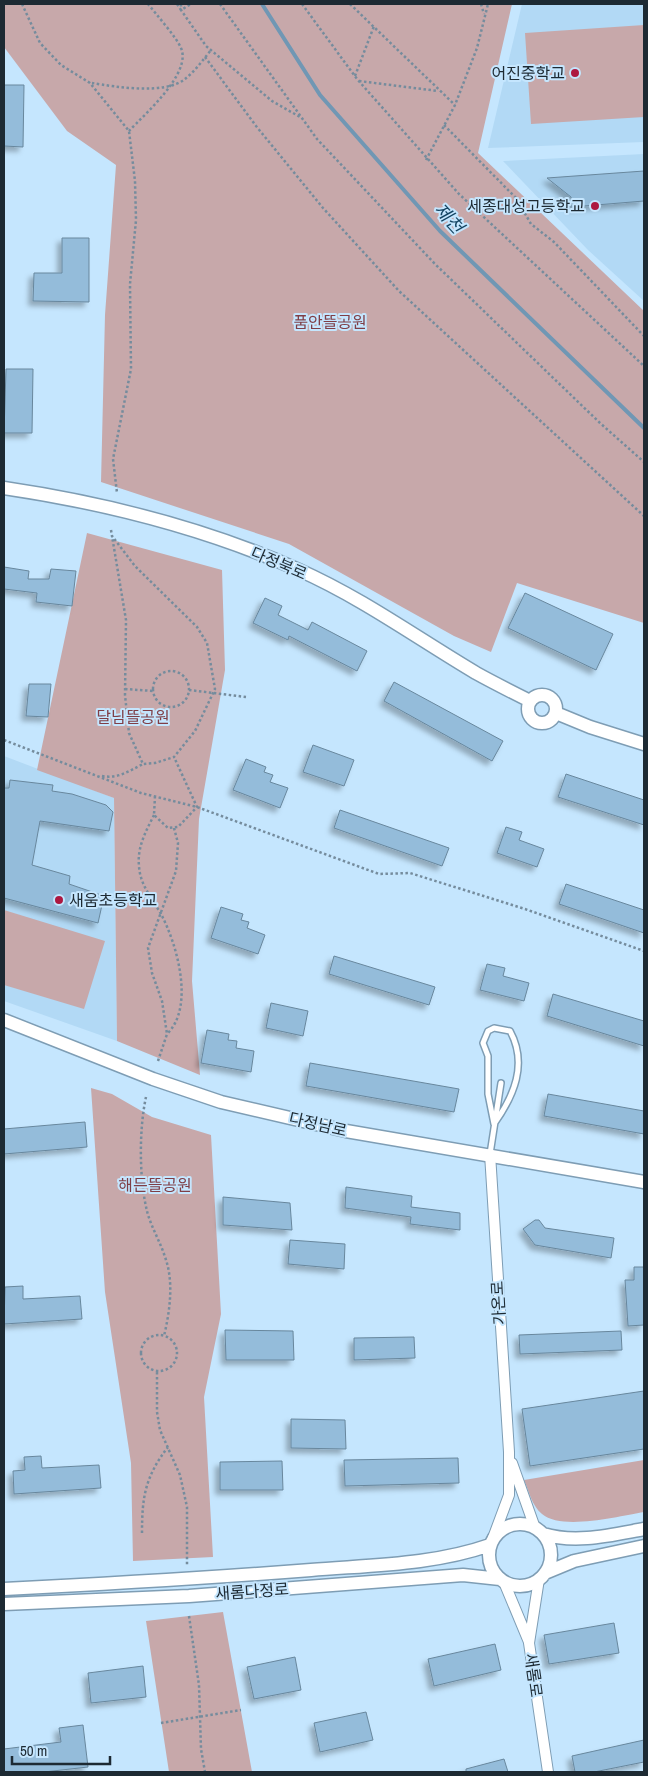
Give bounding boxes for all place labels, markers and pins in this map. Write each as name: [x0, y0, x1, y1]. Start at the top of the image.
place label: 어진중학교: [491, 62, 565, 84]
marker: 어진중학교: [569, 67, 581, 79]
place label: 세종대성고등학교: [467, 195, 585, 217]
marker: 세종대성고등학교: [589, 200, 601, 212]
place label: 새움초등학교: [69, 889, 157, 911]
marker: 새움초등학교: [53, 894, 65, 906]

